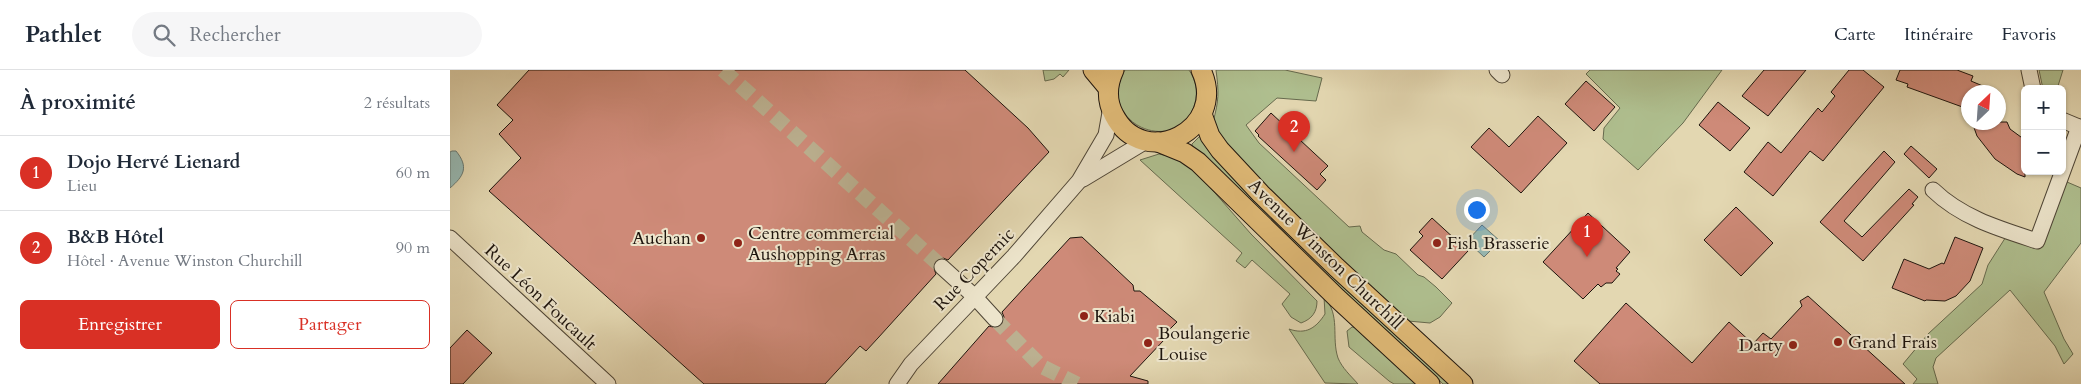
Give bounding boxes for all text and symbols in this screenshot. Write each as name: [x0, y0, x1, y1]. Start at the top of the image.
search box: [132, 12, 482, 57]
text: Pathlet: [25, 18, 102, 51]
icon: search: [150, 21, 178, 49]
text: Rechercher: [190, 22, 281, 48]
text: Carte: [1834, 22, 1876, 47]
text: Itinéraire: [1904, 22, 1973, 47]
text: Favoris: [2001, 22, 2056, 47]
north arrow: [1961, 85, 2006, 130]
map controls: [2021, 85, 2066, 175]
button: +: [2021, 85, 2066, 130]
text: À proximité: [20, 88, 136, 117]
text: 2 résultats: [364, 92, 430, 114]
pin: 2: [1278, 111, 1310, 152]
button: −: [2021, 130, 2066, 175]
text: Dojo Hervé Lienard: [67, 149, 240, 175]
text: 1: [32, 162, 40, 184]
text: 60 m: [396, 162, 430, 184]
street label: Avenue Winston Churchill: [1242, 173, 1409, 336]
text: Lieu: [67, 175, 97, 197]
your location: [1464, 197, 1490, 223]
pin: 1: [1571, 216, 1603, 257]
place label: Centre commercial Aushopping Arras: [748, 221, 895, 267]
street label: Rue Copernic: [928, 222, 1020, 316]
text: B&B Hôtel: [67, 224, 164, 250]
place label: Auchan: [632, 226, 692, 251]
place label: Fish Brasserie: [1447, 231, 1550, 256]
marker: Auchan: [695, 232, 707, 244]
text: 2: [32, 237, 40, 259]
text: 90 m: [396, 237, 430, 259]
marker: Centre commercial Aushopping Arras: [732, 237, 744, 249]
marker: Fish Brasserie: [1431, 237, 1443, 249]
street label: Rue Léon Foucault: [479, 239, 603, 356]
text: Hôtel · Avenue Winston Churchill: [67, 250, 302, 272]
button: Enregistrer: [20, 300, 220, 349]
button: Partager: [230, 300, 430, 349]
place label: Kiabi: [1094, 304, 1135, 329]
marker: Kiabi: [1078, 310, 1090, 322]
place label: Boulangerie Louise: [1158, 321, 1251, 367]
place label: Grand Frais: [1848, 330, 1937, 355]
place label: Darty: [1739, 333, 1783, 358]
marker: Grand Frais: [1832, 336, 1844, 348]
marker: Boulangerie Louise: [1142, 337, 1154, 349]
marker: Darty: [1787, 339, 1799, 351]

